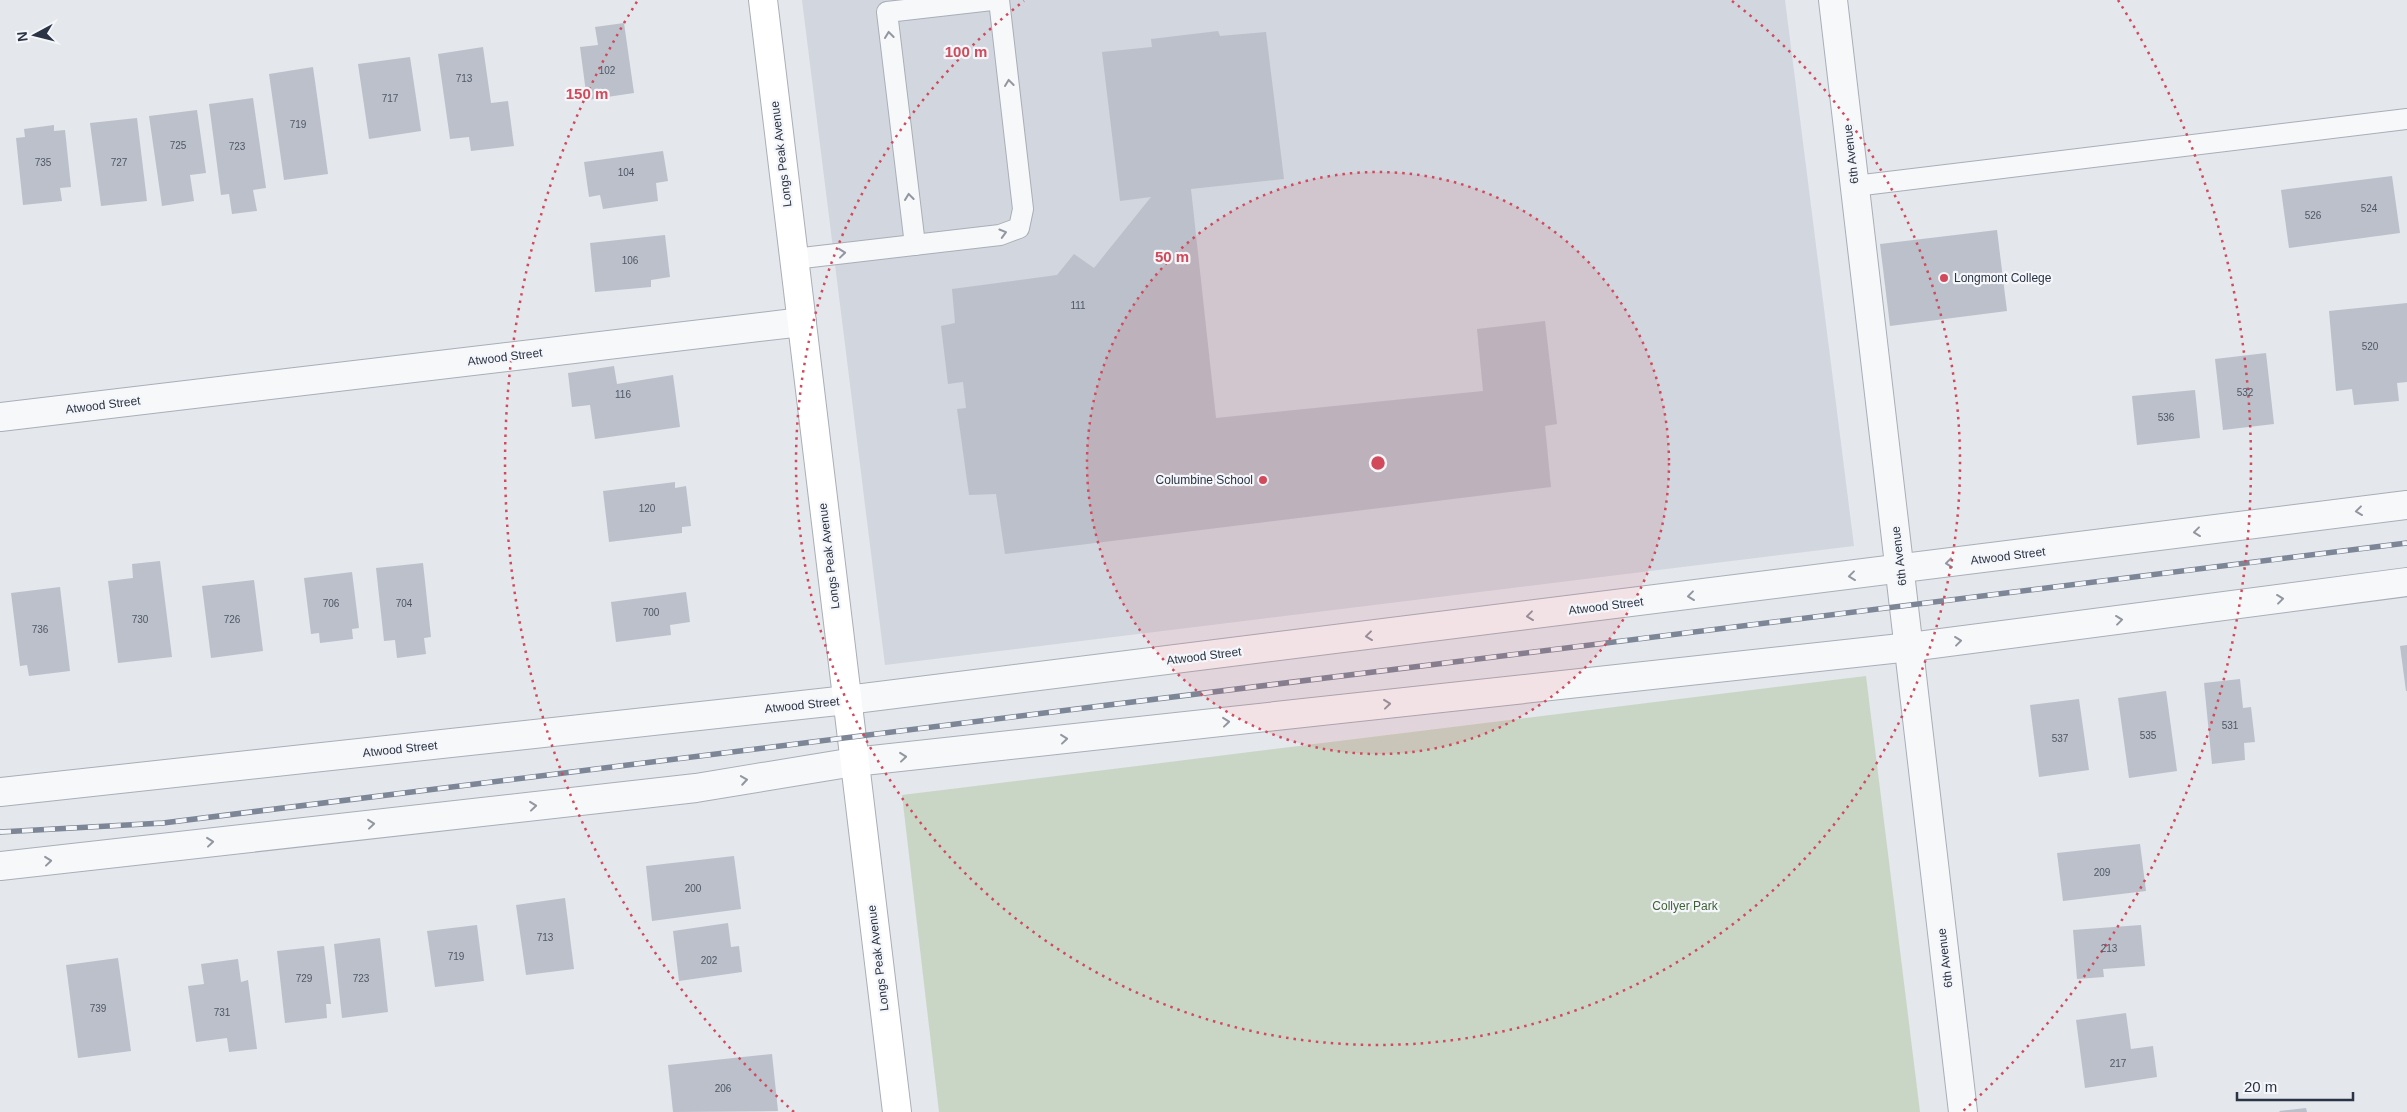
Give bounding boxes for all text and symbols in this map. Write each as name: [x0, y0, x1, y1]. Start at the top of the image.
north arrow: [10, 10, 60, 60]
text: N: [14, 31, 31, 43]
one-way arrow: [884, 31, 895, 39]
text: 100 m: [945, 43, 987, 60]
house number: 102: [599, 65, 616, 76]
house number: 713: [456, 73, 473, 84]
one-way arrow: [1004, 79, 1015, 87]
text: 150 m: [566, 85, 608, 102]
house number: 717: [382, 93, 399, 104]
street label: Longs Peak Avenue: [768, 100, 794, 208]
house number: 719: [290, 119, 307, 130]
street label: 6th Avenue: [1840, 123, 1862, 185]
house number: 725: [170, 140, 187, 151]
house number: 723: [229, 141, 246, 152]
house number: 735: [35, 157, 52, 168]
house number: 727: [111, 157, 128, 168]
house number: 104: [618, 167, 635, 178]
one-way arrow: [904, 192, 915, 200]
house number: 524: [2361, 203, 2378, 214]
house number: 526: [2305, 210, 2322, 221]
one-way arrow: [999, 228, 1008, 239]
one-way arrow: [839, 248, 847, 259]
text: 50 m: [1155, 248, 1189, 265]
house number: 106: [622, 255, 639, 266]
place label: Longmont College: [1954, 271, 2052, 285]
marker: Longmont College: [1938, 272, 1950, 284]
house number: 111: [1070, 300, 1086, 311]
house number: 520: [2362, 341, 2379, 352]
street label: Atwood Street: [467, 345, 544, 369]
house number: 532: [2237, 387, 2254, 398]
house number: 116: [615, 389, 631, 400]
street label: Atwood Street: [65, 393, 142, 417]
house number: 536: [2158, 412, 2175, 423]
centre of rings: [1369, 454, 1387, 472]
place label: Columbine School: [1156, 473, 1253, 487]
marker: Columbine School: [1257, 474, 1269, 486]
street label: Longs Peak Avenue: [816, 502, 842, 610]
house number: 120: [639, 503, 656, 514]
one-way arrow: [2354, 505, 2362, 516]
street label: 6th Avenue: [1888, 525, 1910, 587]
one-way arrow: [2193, 526, 2201, 537]
street label: Atwood Street: [1970, 544, 2047, 568]
one-way arrow: [1945, 557, 1953, 568]
one-way arrow: [1848, 570, 1857, 580]
one-way arrow: [1687, 590, 1695, 601]
street label: Atwood Street: [1568, 594, 1645, 618]
one-way arrow: [2277, 594, 2285, 605]
house number: 706: [323, 598, 340, 609]
house number: 704: [396, 598, 413, 609]
house number: 700: [643, 607, 660, 618]
one-way arrow: [1526, 610, 1534, 621]
house number: 730: [132, 614, 149, 625]
house number: 726: [224, 614, 241, 625]
one-way arrow: [2115, 615, 2123, 626]
house number: 736: [32, 624, 49, 635]
one-way arrow: [1364, 630, 1372, 641]
one-way arrow: [1954, 636, 1962, 646]
street label: Atwood Street: [1166, 644, 1243, 668]
street label: Atwood Street: [764, 694, 841, 716]
one-way arrow: [1384, 699, 1392, 710]
one-way arrow: [1222, 717, 1230, 728]
house number: 531: [2222, 720, 2239, 731]
house number: 535: [2140, 730, 2157, 741]
house number: 537: [2052, 733, 2069, 744]
one-way arrow: [1061, 734, 1069, 745]
street label: Atwood Street: [362, 738, 439, 760]
one-way arrow: [899, 752, 907, 763]
one-way arrow: [740, 776, 749, 786]
one-way arrow: [529, 801, 537, 812]
one-way arrow: [368, 819, 376, 830]
one-way arrow: [206, 837, 214, 848]
one-way arrow: [45, 856, 53, 867]
house number: 209: [2094, 867, 2111, 878]
house number: 200: [685, 883, 702, 894]
park label: Collyer Park: [1652, 899, 1719, 913]
street label: Longs Peak Avenue: [865, 904, 891, 1012]
street label: 6th Avenue: [1934, 927, 1956, 989]
house number: 713: [537, 932, 554, 943]
house number: 213: [2101, 943, 2118, 954]
house number: 719: [448, 951, 465, 962]
house number: 202: [701, 955, 718, 966]
house number: 729: [296, 973, 313, 984]
house number: 723: [353, 973, 370, 984]
house number: 739: [90, 1003, 107, 1014]
house number: 731: [214, 1007, 231, 1018]
house number: 217: [2110, 1058, 2127, 1069]
scale bar: [2237, 1070, 2353, 1102]
text: 20 m: [2244, 1078, 2277, 1095]
house number: 206: [715, 1083, 732, 1094]

